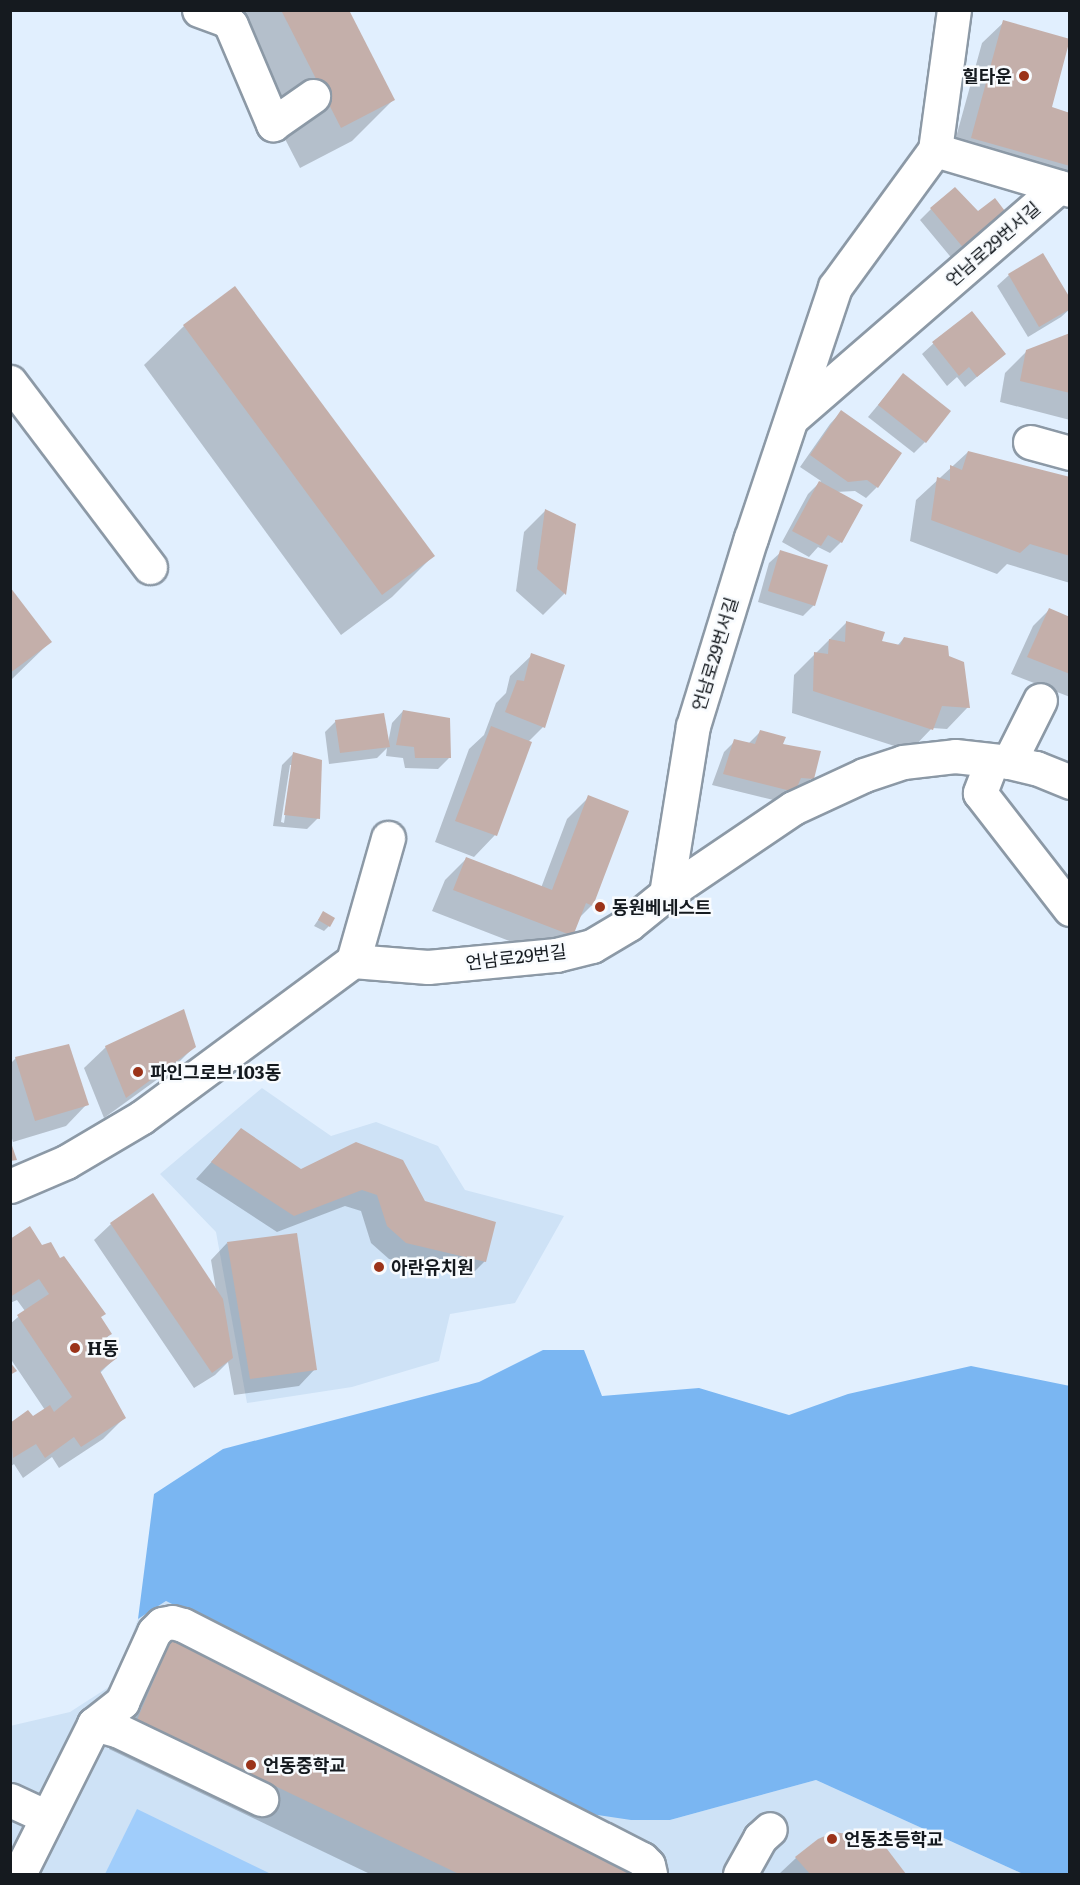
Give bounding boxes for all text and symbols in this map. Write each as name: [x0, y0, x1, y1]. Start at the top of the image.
place label: 힐타운: [962, 65, 1012, 87]
marker: 힐타운: [1017, 69, 1031, 83]
street label: 언남로29번서길: [941, 197, 1045, 291]
street label: 언남로29번서길: [687, 594, 743, 714]
place label: 동원베네스트: [612, 896, 711, 918]
marker: 동원베네스트: [593, 900, 607, 914]
street label: 언남로29번길: [464, 940, 568, 974]
place label: 파인그로브 103동: [150, 1061, 281, 1083]
marker: 파인그로브 103동: [131, 1065, 145, 1079]
place label: 아란유치원: [391, 1256, 474, 1278]
marker: 아란유치원: [372, 1260, 386, 1274]
place label: H동: [87, 1337, 119, 1359]
marker: H동: [68, 1341, 82, 1355]
place label: 언동중학교: [263, 1754, 346, 1776]
marker: 언동중학교: [244, 1758, 258, 1772]
place label: 언동초등학교: [844, 1828, 943, 1850]
marker: 언동초등학교: [825, 1832, 839, 1846]

